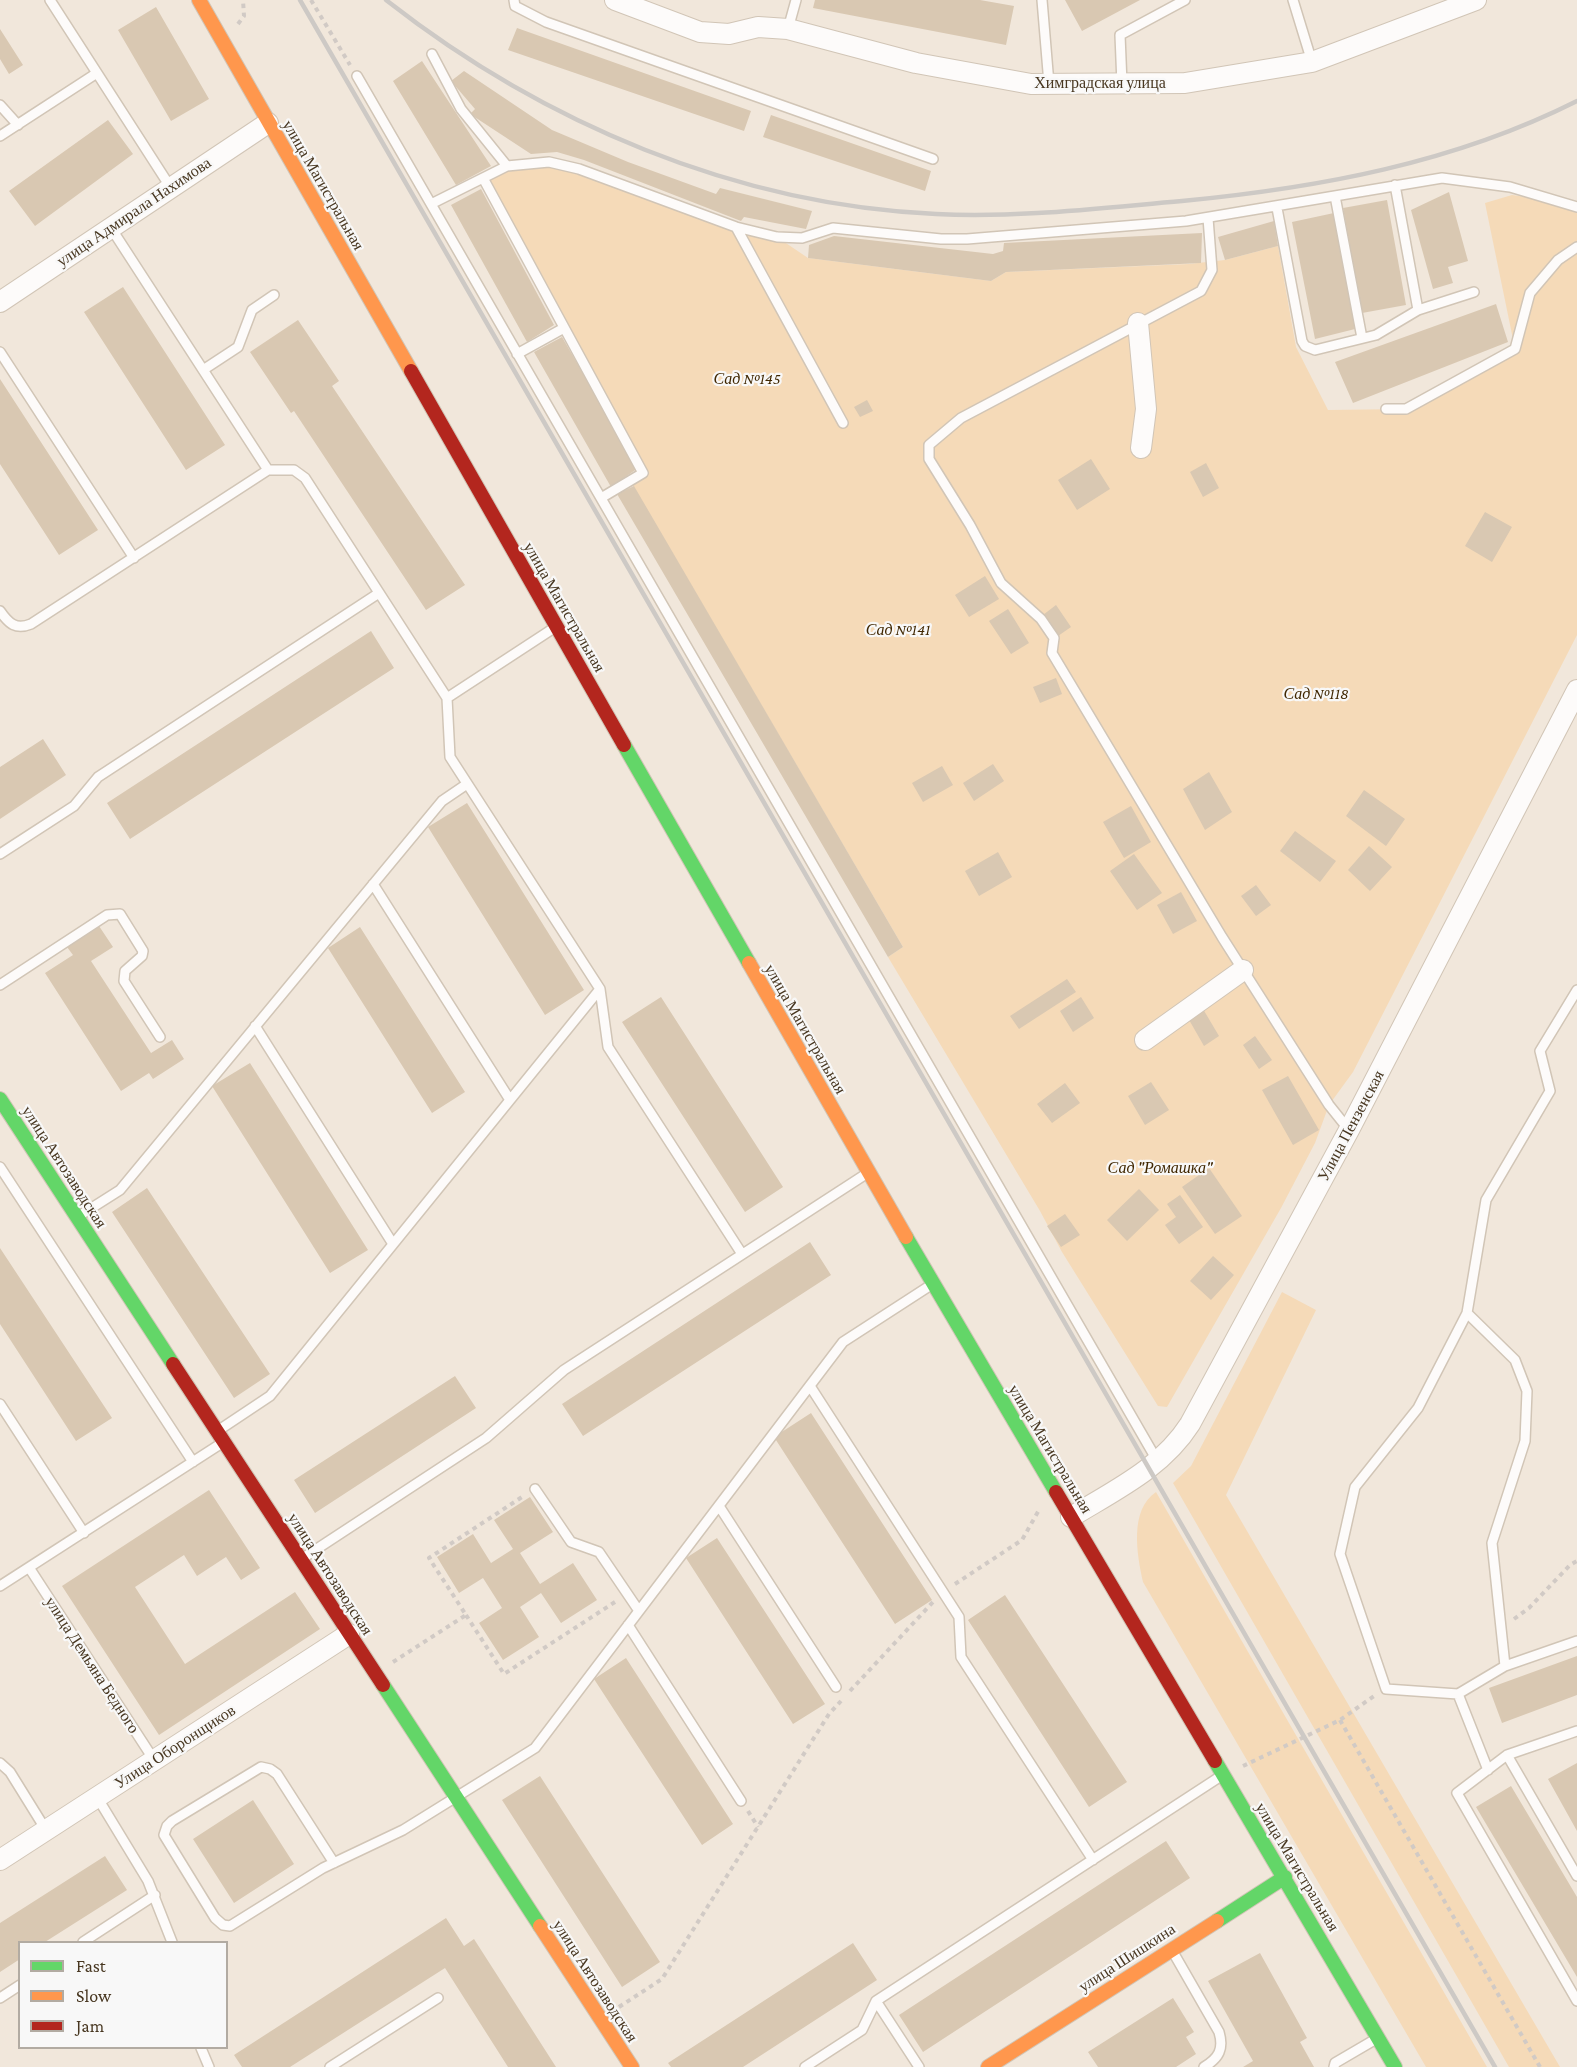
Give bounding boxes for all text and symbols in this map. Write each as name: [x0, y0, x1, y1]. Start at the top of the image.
street label: Химградская улица: [1034, 73, 1166, 93]
street label: улица Магистральная: [278, 117, 368, 253]
street label: улица Адмирала Нахимова: [53, 153, 215, 271]
park label: Сад №145: [714, 369, 780, 389]
street label: улица Магистральная: [519, 539, 609, 675]
park label: Сад №141: [866, 620, 930, 640]
park label: Сад №118: [1283, 684, 1349, 704]
street label: улица Магистральная: [760, 961, 850, 1097]
street label: Улица Пензенская: [1314, 1067, 1388, 1185]
street label: улица Автозаводская: [17, 1102, 111, 1232]
park label: Сад "Ромашка": [1108, 1158, 1212, 1178]
street label: улица Магистральная: [1004, 1381, 1096, 1517]
street label: улица Автозаводская: [283, 1509, 377, 1639]
street label: улица Демьяна Бедного: [41, 1593, 143, 1737]
street label: Улица Оборонщиков: [111, 1701, 239, 1793]
street label: улица Магистральная: [1251, 1799, 1343, 1935]
street label: улица Автозаводская: [548, 1916, 642, 2046]
street label: улица Шишкина: [1075, 1920, 1179, 1996]
legend: [18, 1941, 228, 2049]
text: Fast: [76, 1956, 106, 1976]
text: Slow: [76, 1986, 111, 2006]
text: Jam: [76, 2016, 104, 2036]

